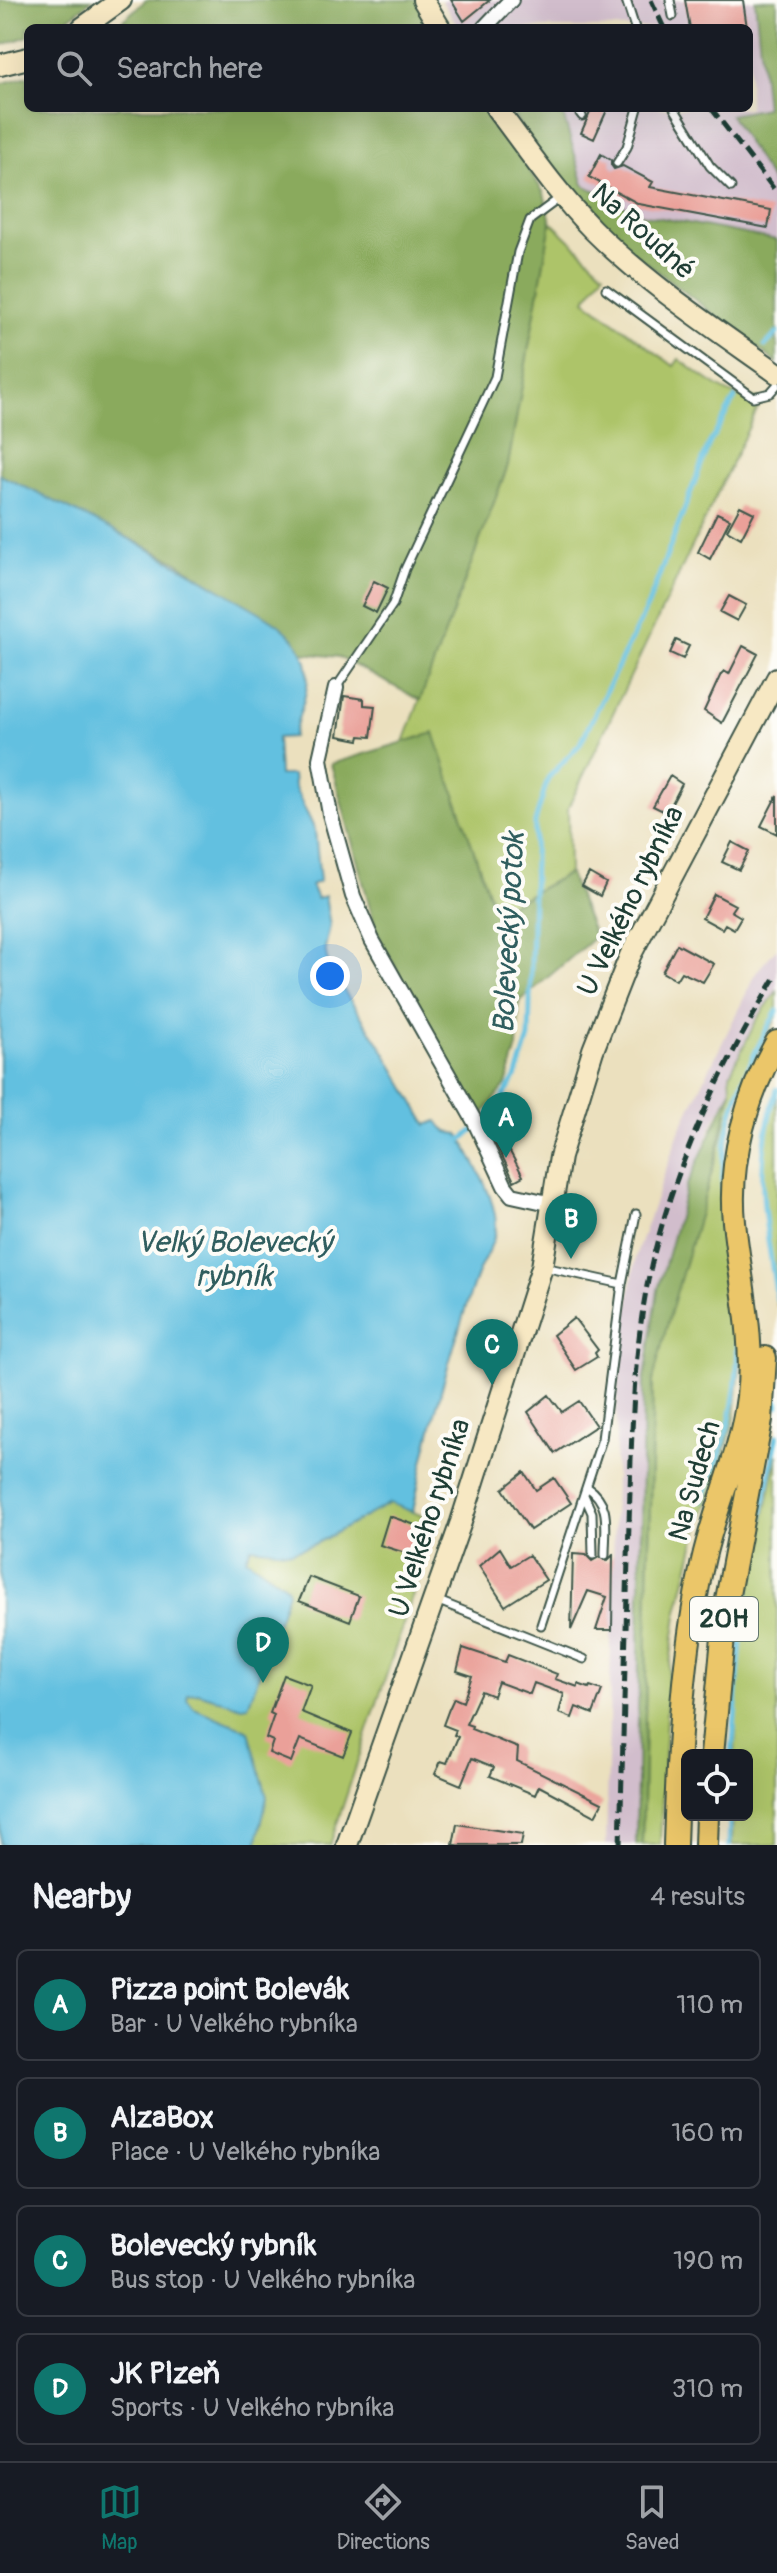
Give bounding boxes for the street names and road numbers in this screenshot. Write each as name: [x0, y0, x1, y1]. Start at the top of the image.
street label: Na Roudné: [584, 176, 702, 288]
street label: U Velkého rybníka: [570, 800, 692, 1002]
street label: U Velkého rybníka: [381, 1414, 479, 1622]
street label: Na Sudech: [661, 1417, 729, 1545]
road number: 20H: [690, 1597, 758, 1641]

